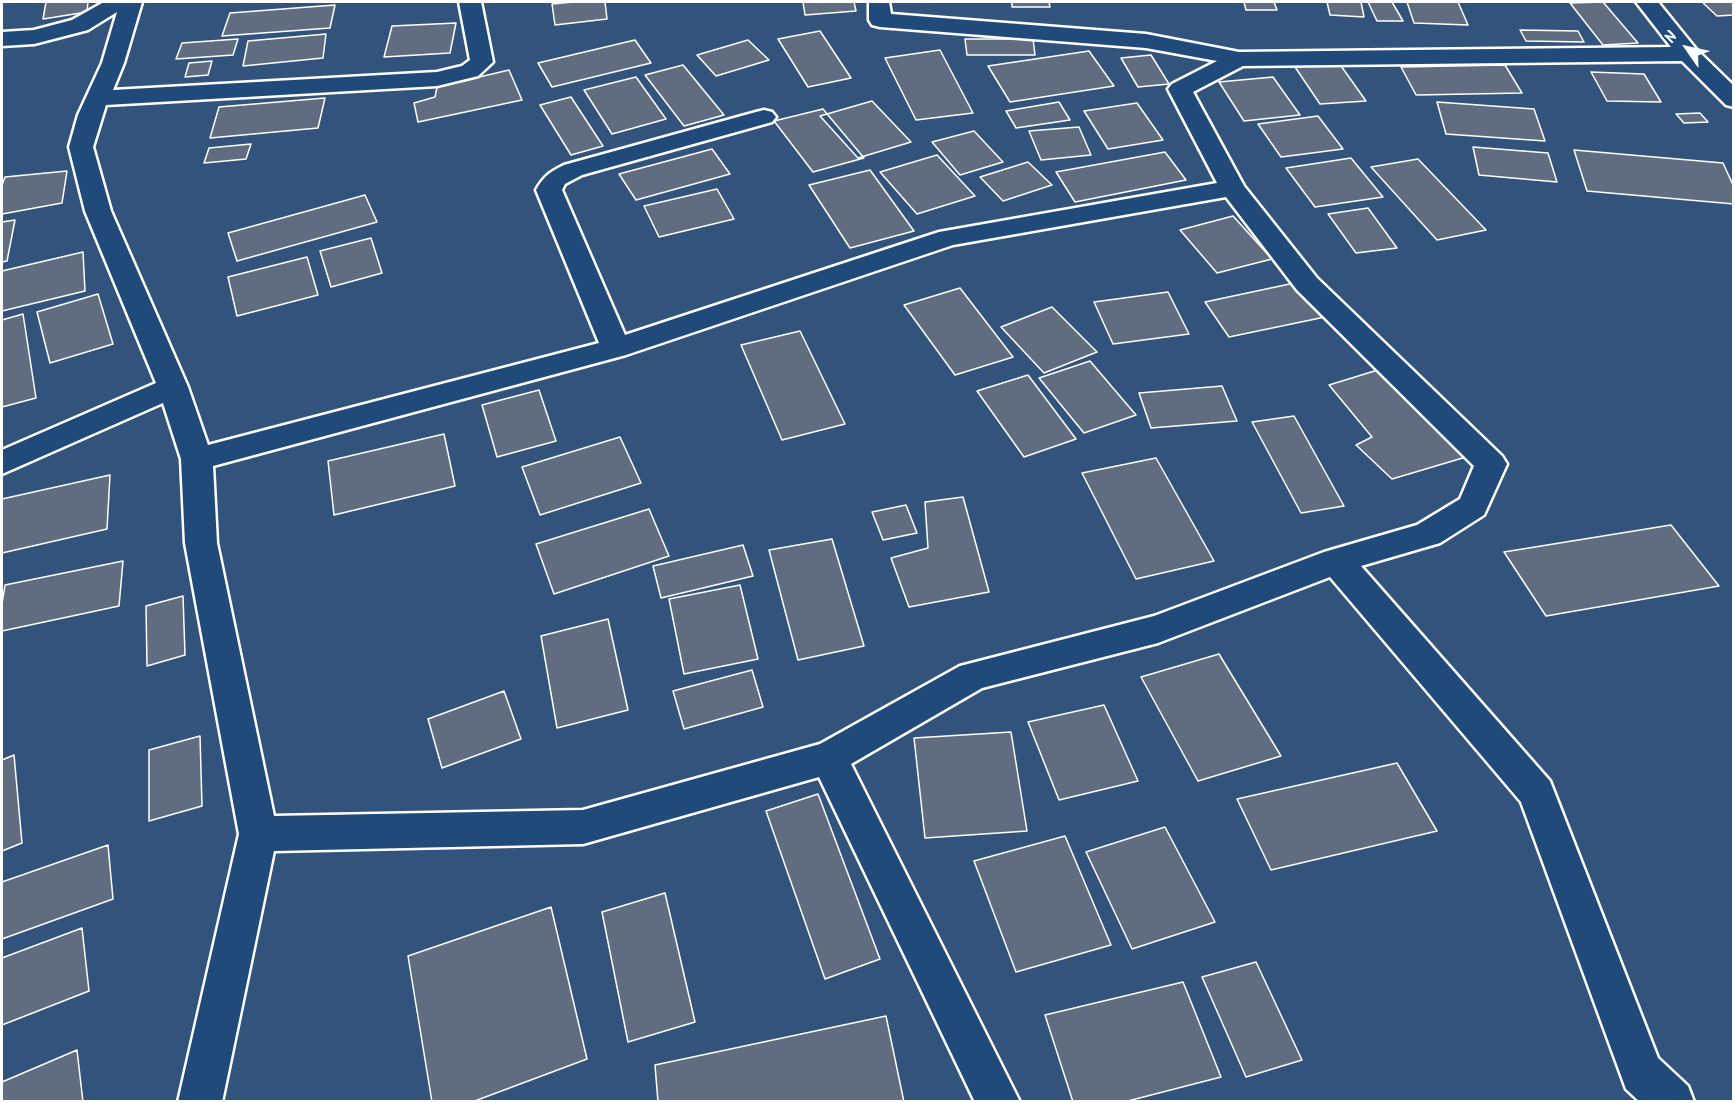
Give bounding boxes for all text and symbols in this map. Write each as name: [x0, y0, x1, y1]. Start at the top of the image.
north arrow: [1657, 18, 1717, 78]
text: N: [1658, 26, 1685, 49]

